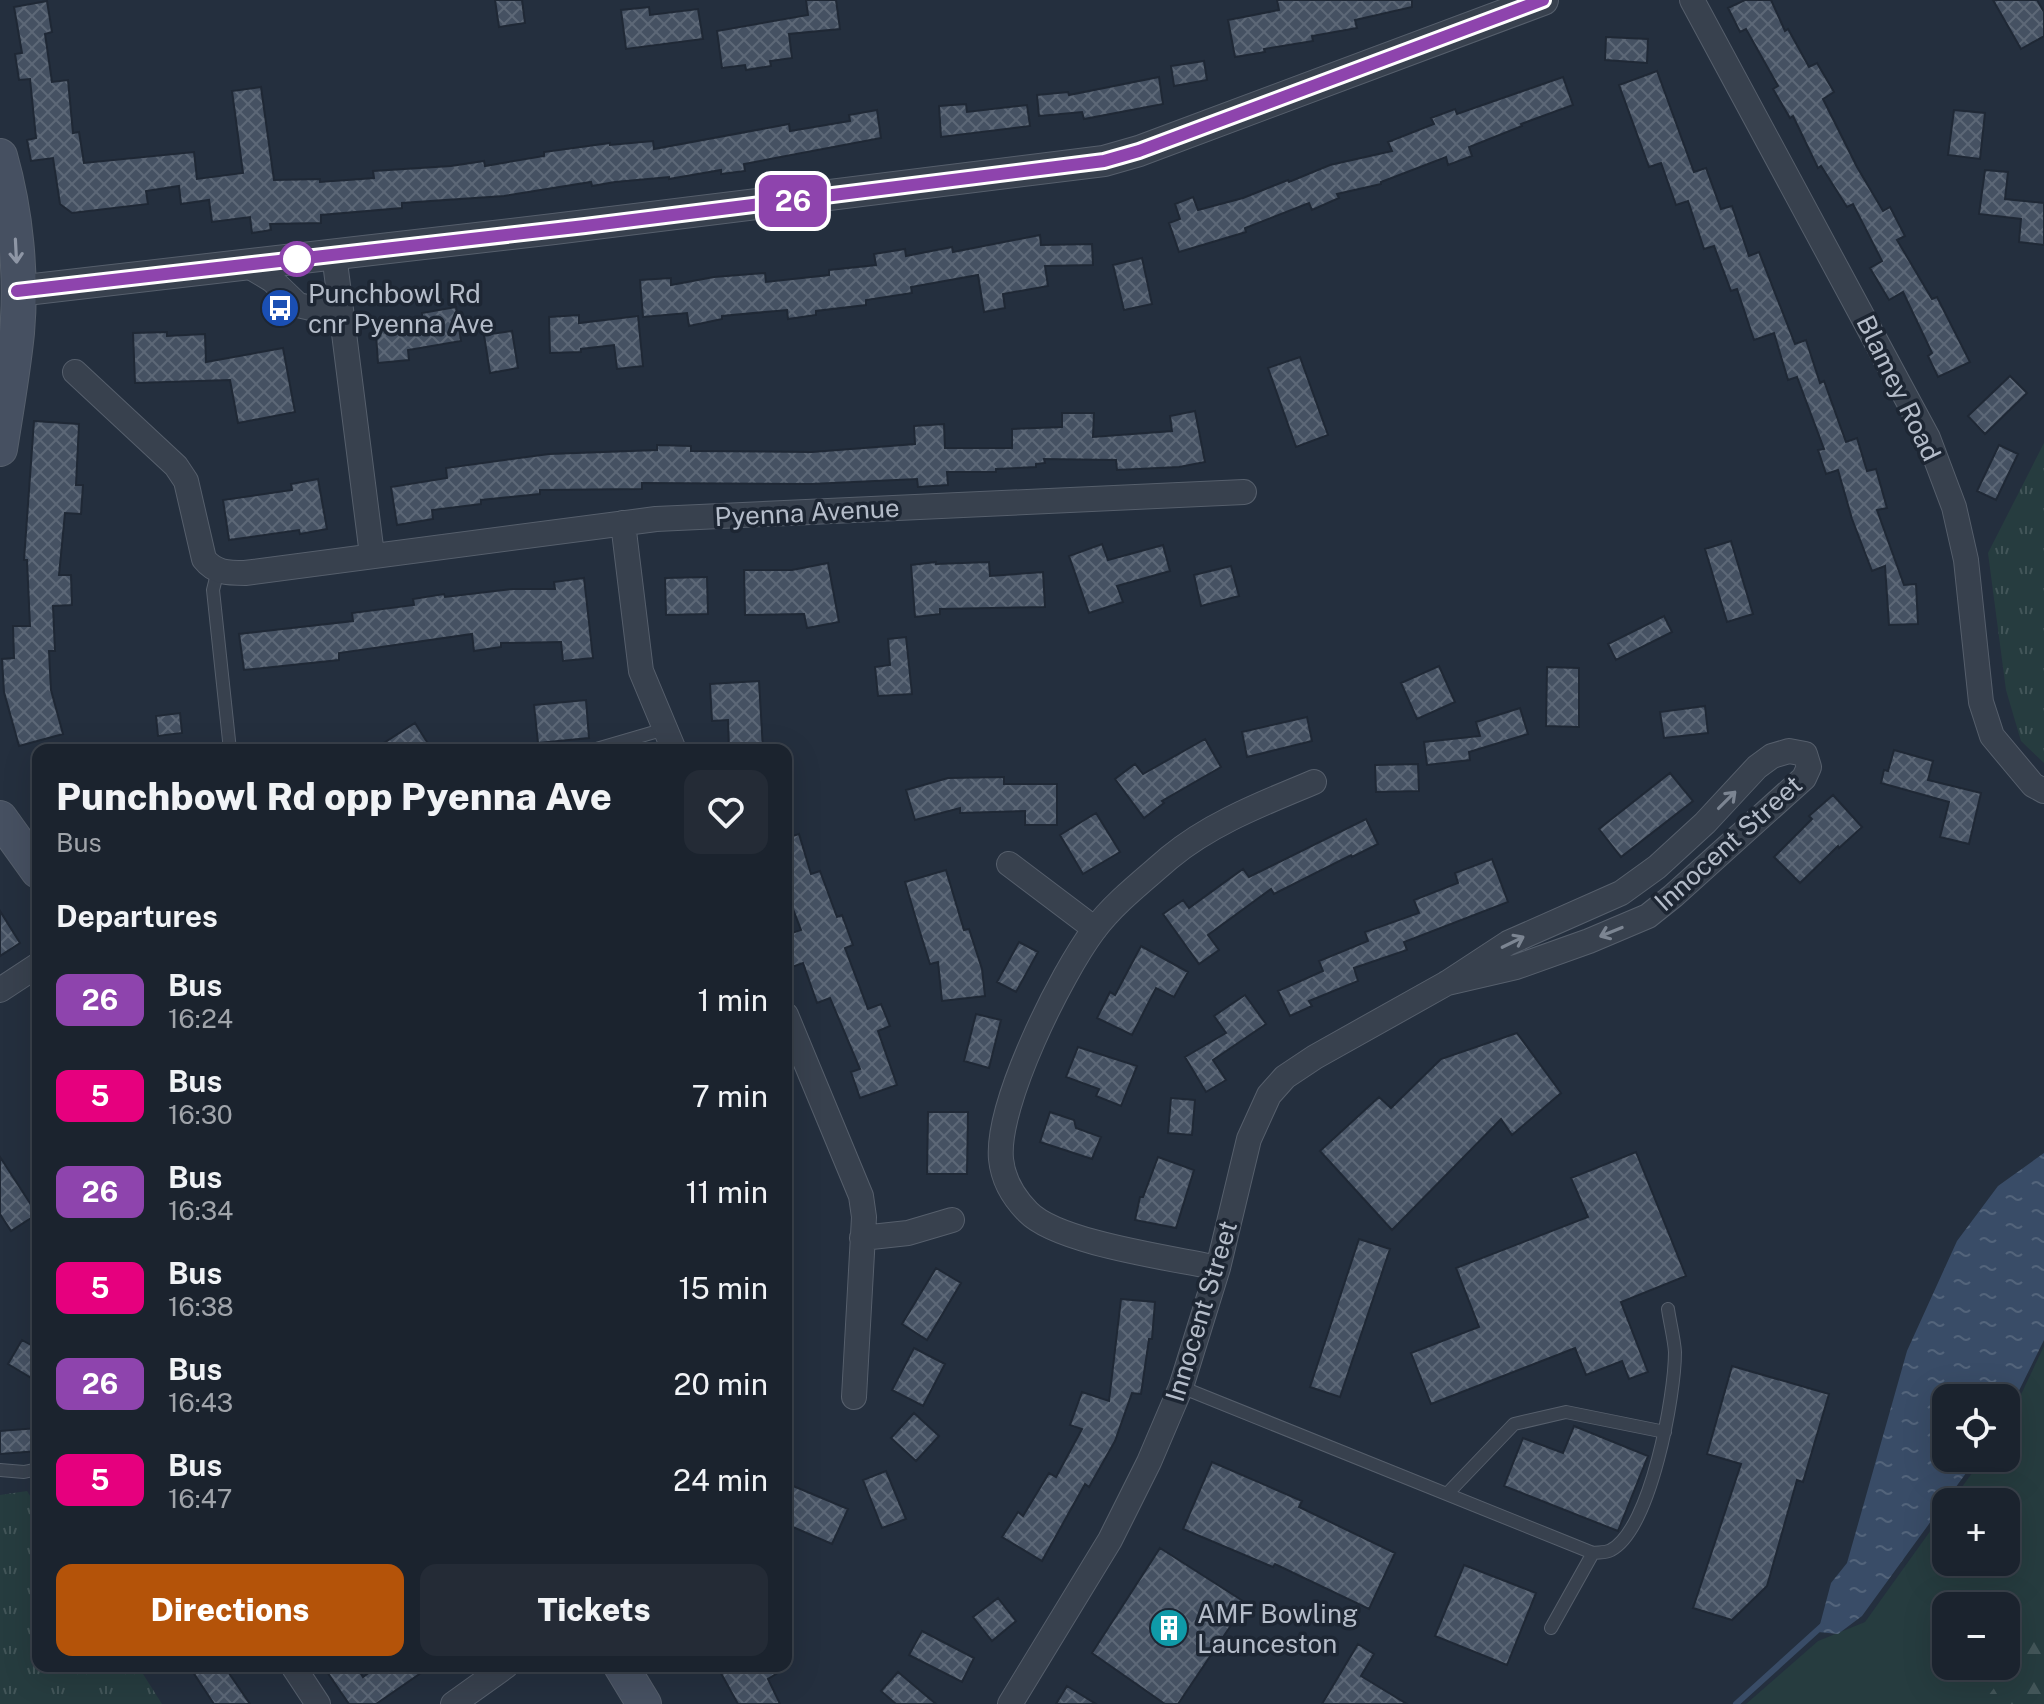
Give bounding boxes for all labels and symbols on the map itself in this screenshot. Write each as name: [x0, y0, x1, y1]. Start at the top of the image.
line badge: 26: [757, 175, 829, 227]
one-way arrow: [9, 237, 24, 264]
unlabelled marker: [280, 242, 314, 276]
place label: Punchbowl Rd cnr Pyenna Ave: [308, 278, 494, 339]
bus stop icon: Punchbowl Rd cnr Pyenna Ave: [259, 287, 301, 329]
street label: Blamey Road: [1850, 310, 1948, 466]
street label: Pyenna Avenue: [714, 492, 900, 532]
street label: Innocent Street: [1648, 769, 1808, 917]
one-way arrow: [1717, 791, 1736, 810]
one-way arrow: [1599, 926, 1624, 940]
one-way arrow: [1500, 934, 1524, 949]
street label: Innocent Street: [1159, 1217, 1243, 1405]
place label: AMF Bowling Launceston: [1197, 1598, 1358, 1659]
building icon: AMF Bowling Launceston: [1148, 1607, 1190, 1649]

